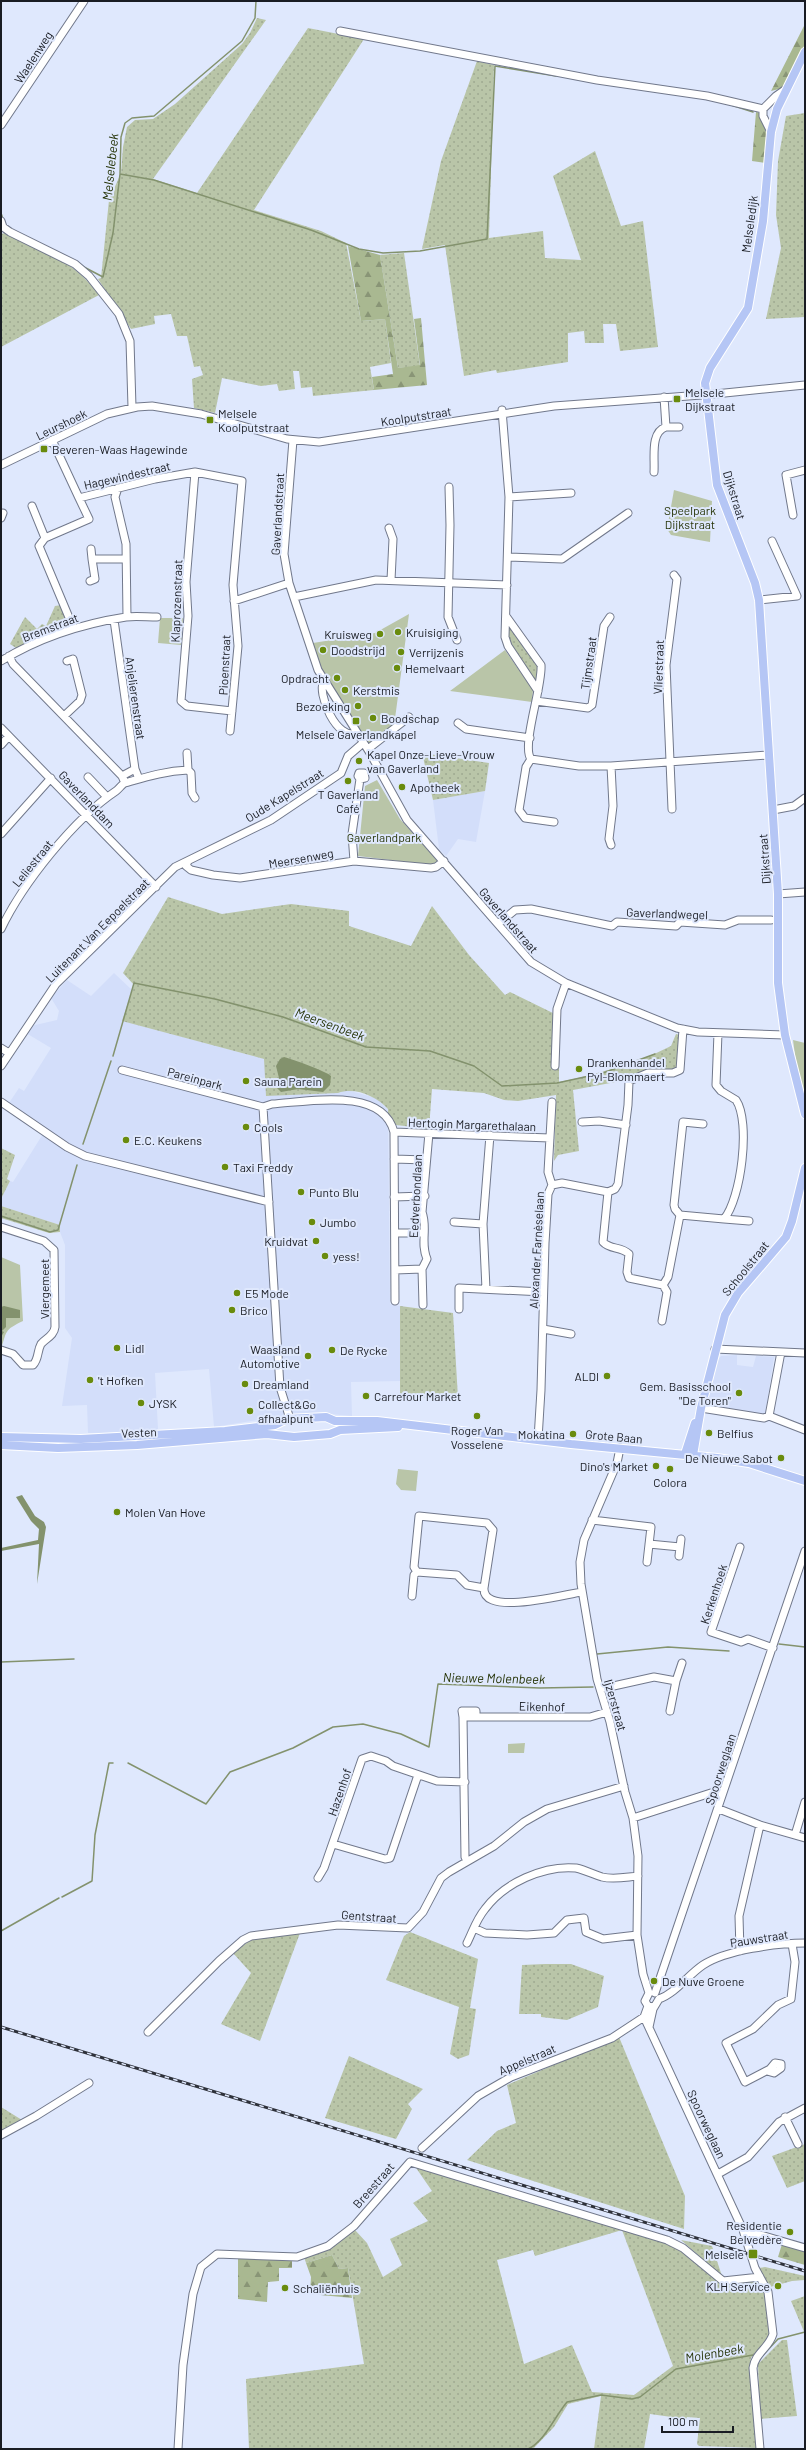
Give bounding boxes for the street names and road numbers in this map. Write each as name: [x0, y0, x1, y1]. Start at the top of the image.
street label: Waelenweg: [11, 28, 55, 86]
street label: Melseledijk: [738, 194, 760, 254]
street label: Koolputstraat: [380, 403, 452, 429]
street label: Leurshoek: [33, 406, 89, 442]
street label: Hagewindestraat: [82, 458, 172, 492]
street label: Dijkstraat: [721, 469, 749, 521]
street label: Gaverlandstraat: [268, 472, 286, 556]
street label: Klaprozenstraat: [168, 559, 184, 643]
street label: Bremstraat: [20, 610, 80, 644]
street label: Pioenstraat: [215, 634, 233, 696]
street label: Tijmstraat: [577, 635, 599, 691]
street label: Vlierstraat: [650, 639, 666, 695]
street label: Anjelierenstraat: [123, 656, 149, 740]
street label: Oude Kapelstraat: [242, 765, 326, 825]
street label: Gaverlanddam: [56, 768, 118, 831]
street label: Dijkstraat: [755, 833, 773, 885]
street label: Leliestraat: [9, 837, 55, 889]
street label: Meersenweg: [268, 845, 334, 871]
street label: Luitenant Van Eepoelstraat: [42, 875, 152, 985]
street label: Gaverlandstraat: [477, 884, 541, 956]
street label: Gaverlandwegel: [626, 905, 708, 921]
street label: Pareinpark: [166, 1064, 224, 1092]
street label: Hertogin Margarethalaan: [408, 1115, 536, 1133]
street label: Eedverbondlaan: [406, 1154, 424, 1238]
street label: Alexander Farnèselaan: [526, 1191, 546, 1309]
street label: Schoolstraat: [719, 1238, 771, 1298]
street label: Viergemeet: [37, 1259, 51, 1319]
street label: Vesten: [121, 1424, 157, 1440]
street label: Grote Baan: [585, 1427, 643, 1445]
street label: Kerkenhoek: [697, 1562, 729, 1626]
street label: Ijzerstraat: [602, 1678, 630, 1732]
street label: Eikenhof: [519, 1699, 565, 1713]
street label: Spoorweglaan: [702, 1732, 738, 1806]
street label: Hazenhof: [324, 1766, 354, 1818]
street label: Gentstraat: [341, 1907, 397, 1925]
street label: Pauwstraat: [729, 1926, 789, 1950]
street label: Appelstraat: [496, 2041, 558, 2077]
street label: Spoorweglaan: [685, 2087, 729, 2161]
street label: Breestraat: [349, 2159, 397, 2211]

